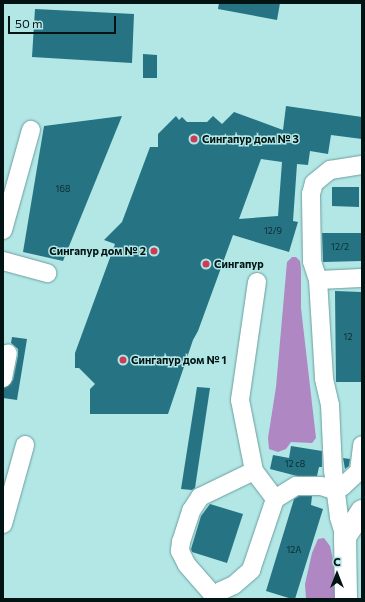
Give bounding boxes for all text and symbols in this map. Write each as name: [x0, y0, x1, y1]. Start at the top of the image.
scale bar: [10, 8, 118, 34]
text: 50 m: [15, 16, 43, 30]
place label: Сингапур дом № 3: [202, 132, 299, 146]
marker: Сингапур дом № 3: [189, 134, 199, 144]
house number: 168: [56, 184, 70, 194]
house number: 12/9: [264, 226, 282, 236]
house number: 12/2: [331, 242, 349, 252]
place label: Сингапур дом № 2: [49, 244, 146, 258]
marker: Сингапур дом № 2: [149, 246, 159, 256]
place label: Сингапур: [214, 257, 264, 271]
marker: Сингапур: [201, 259, 211, 269]
house number: 12: [344, 332, 352, 342]
place label: Сингапур дом № 1: [131, 353, 226, 367]
marker: Сингапур дом № 1: [118, 355, 128, 365]
house number: 12 с8: [285, 459, 305, 469]
house number: 12А: [286, 545, 302, 555]
north arrow: [317, 554, 357, 594]
text: С: [333, 555, 341, 568]

